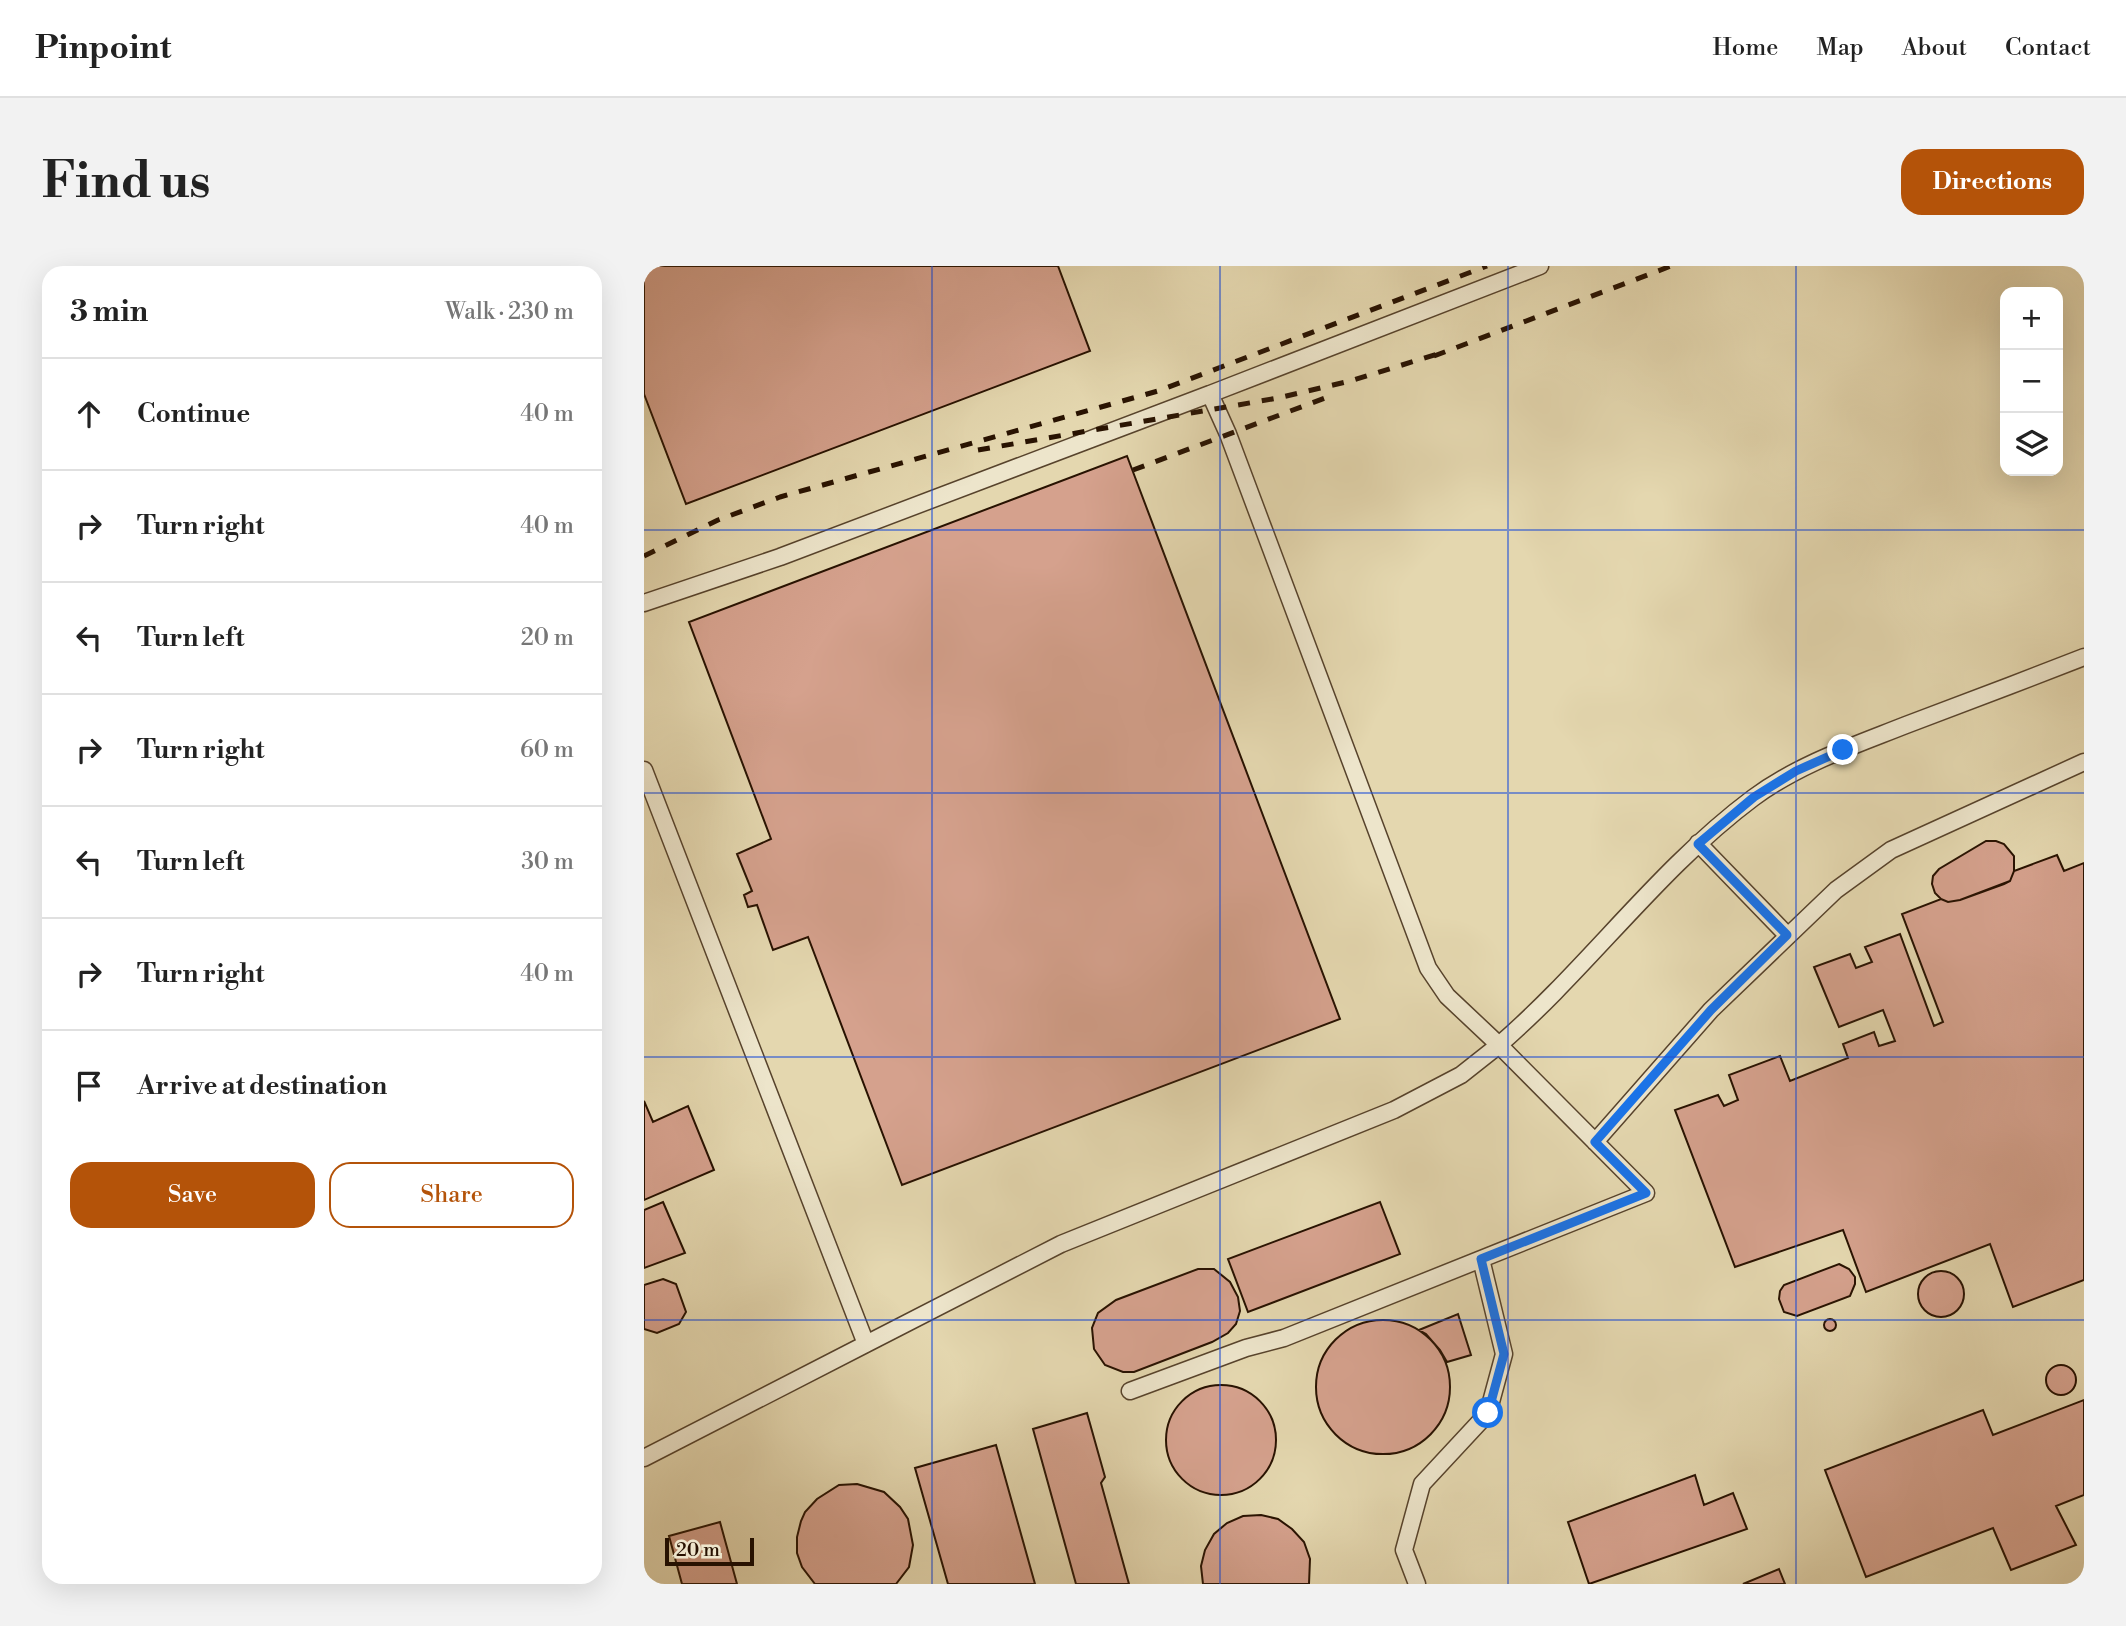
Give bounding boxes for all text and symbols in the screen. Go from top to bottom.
text: Pinpoint [35,28,172,69]
text: Home [1713,33,1778,63]
text: Map [1816,33,1864,63]
text: About [1902,33,1967,63]
text: Contact [2005,33,2091,63]
button: Directions [1901,149,2084,215]
text: Find us [42,152,211,213]
map controls [2000,287,2063,476]
button: + [2000,287,2063,350]
text: 3 min [70,293,148,331]
text: Walk · 230 m [445,298,574,326]
button: − [2000,350,2063,413]
icon: ahead [70,395,108,433]
text: Continue [137,398,250,430]
text: 40 m [520,400,574,428]
button: layers [2000,413,2063,476]
icon: right [70,507,108,545]
text: Turn right [137,510,265,542]
text: 40 m [520,512,574,540]
icon: left [70,619,108,657]
text: Turn left [137,622,245,654]
text: 20 m [521,624,574,652]
icon: right [70,731,108,769]
text: Turn right [137,734,265,766]
route end [1827,734,1858,765]
text: 60 m [520,736,574,764]
icon: left [70,843,108,881]
text: Turn left [137,846,245,878]
text: 30 m [521,848,574,876]
icon: right [70,955,108,993]
text: Turn right [137,958,265,990]
text: 40 m [520,960,574,988]
icon: arrive [70,1067,108,1105]
text: Arrive at destination [137,1070,387,1102]
button: Save [70,1162,315,1228]
button: Share [329,1162,574,1228]
route start [1472,1397,1503,1428]
scale bar [665,1535,754,1567]
text: 20 m [676,1538,720,1562]

